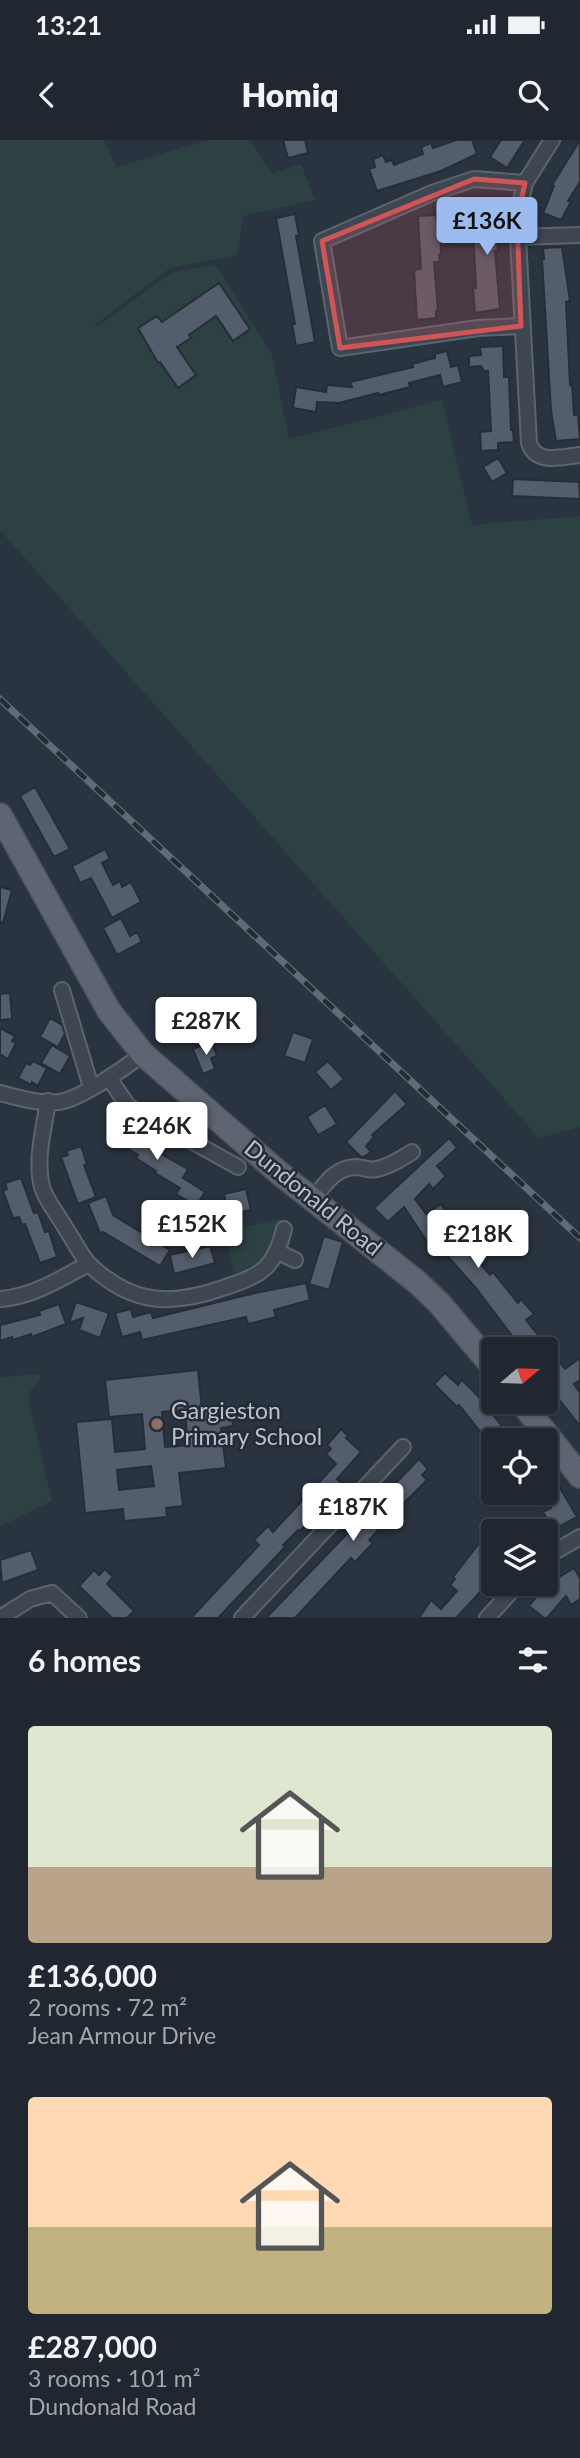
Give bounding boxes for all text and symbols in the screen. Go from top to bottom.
text: 13:21 [35,9,102,41]
text: Homiq [241,75,339,114]
icon: back [28,76,66,114]
icon: search [514,76,552,114]
pin: £136K [438,198,536,257]
text: £136K [452,206,522,234]
pin: £287K [157,998,255,1057]
text: £287K [171,1006,241,1034]
pin: £246K [108,1102,206,1162]
text: £246K [122,1111,192,1139]
street label: Dundonald Road [239,1133,388,1261]
pin: £152K [143,1200,241,1260]
text: £152K [157,1209,227,1237]
pin: £218K [429,1210,527,1270]
text: £218K [443,1219,513,1247]
north arrow [481,1337,558,1414]
map controls [481,1337,558,1596]
place label: Gargieston Primary School [171,1396,322,1450]
marker: Gargieston Primary School [149,1416,165,1432]
button: locate [481,1428,558,1505]
pin: £187K [304,1484,402,1543]
text: £187K [318,1492,388,1520]
button: layers [481,1519,558,1596]
icon: filters [514,1641,552,1679]
text: 6 homes [28,1642,141,1678]
icon: home [227,1772,353,1898]
text: £136,000 [28,1957,157,1993]
text: 2 rooms · 72 m² [28,1993,187,2021]
text: Jean Armour Drive [28,2021,216,2049]
icon: home [227,2143,353,2269]
text: £287,000 [28,2328,157,2364]
text: 3 rooms · 101 m² [28,2364,200,2392]
text: Dundonald Road [28,2392,196,2420]

